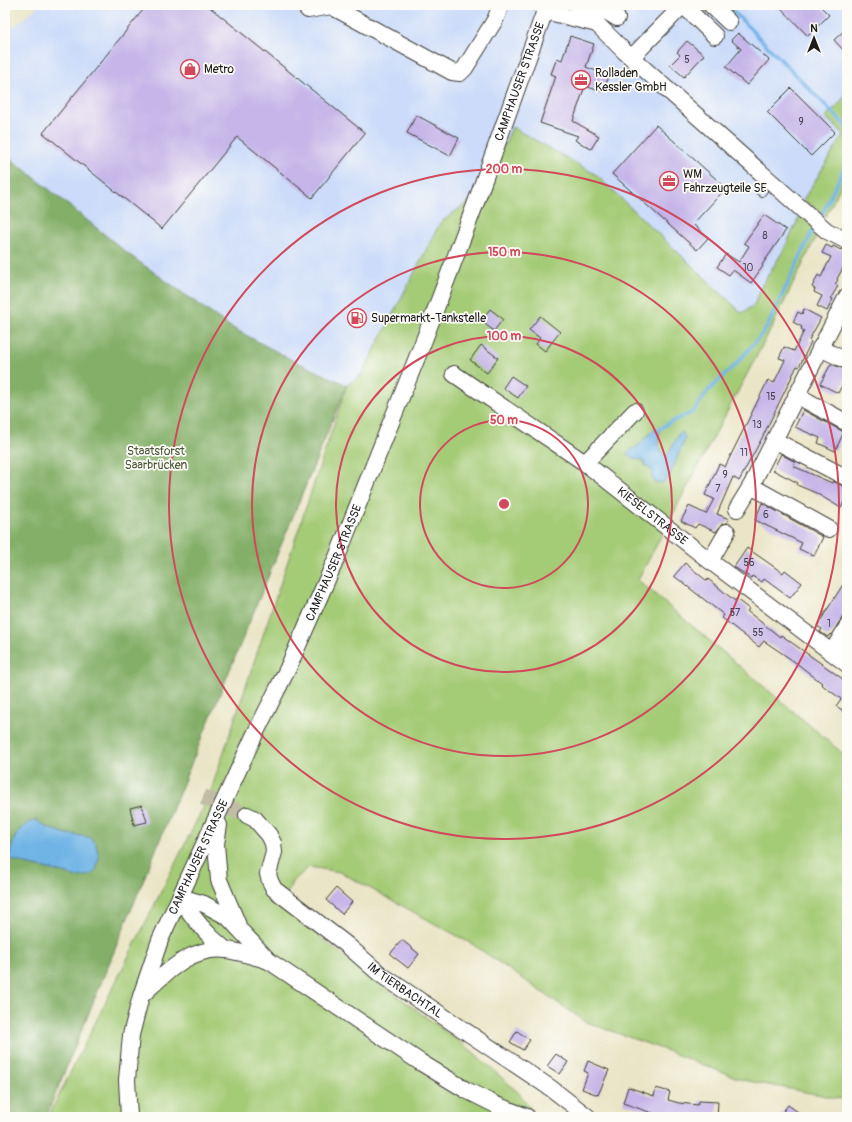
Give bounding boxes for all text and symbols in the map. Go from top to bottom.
north arrow [794,18,834,58]
street label: CAMPHAUSER STRASSE [491,20,548,143]
text: N [810,22,818,35]
house number: 5 [684,54,690,66]
shop icon: Metro [179,58,201,80]
place label: Metro [204,62,234,77]
place label: Rolladen Kessler GmbH [595,66,667,95]
office icon: Rolladen Kessler GmbH [570,69,592,91]
house number: 9 [798,116,804,128]
text: 200 m [486,162,523,177]
place label: WM Fahrzeugteile SE [683,167,767,196]
office icon: WM Fahrzeugteile SE [658,170,680,192]
house number: 8 [762,230,768,242]
text: 150 m [488,245,521,260]
house number: 10 [743,262,754,274]
fuel station icon: Supermarkt-Tankstelle [346,307,368,329]
place label: Supermarkt-Tankstelle [371,311,486,326]
text: 100 m [487,329,522,344]
house number: 15 [766,391,776,403]
text: 50 m [490,413,518,428]
house number: 13 [752,419,762,431]
park label: Staatsforst Saarbrücken [125,444,187,473]
house number: 11 [740,447,748,459]
house number: 9 [722,469,728,481]
house number: 7 [715,483,721,495]
street label: KIESELSTRASSE [614,484,691,548]
centre of rings [497,497,511,511]
street label: CAMPHAUSER STRASSE [302,502,365,623]
house number: 6 [763,509,769,521]
house number: 56 [743,557,755,569]
house number: 57 [730,607,741,619]
house number: 1 [827,618,831,630]
house number: 55 [753,627,763,639]
street label: CAMPHAUSER STRASSE [165,797,231,917]
street label: IM TIERBACHTAL [364,959,446,1022]

